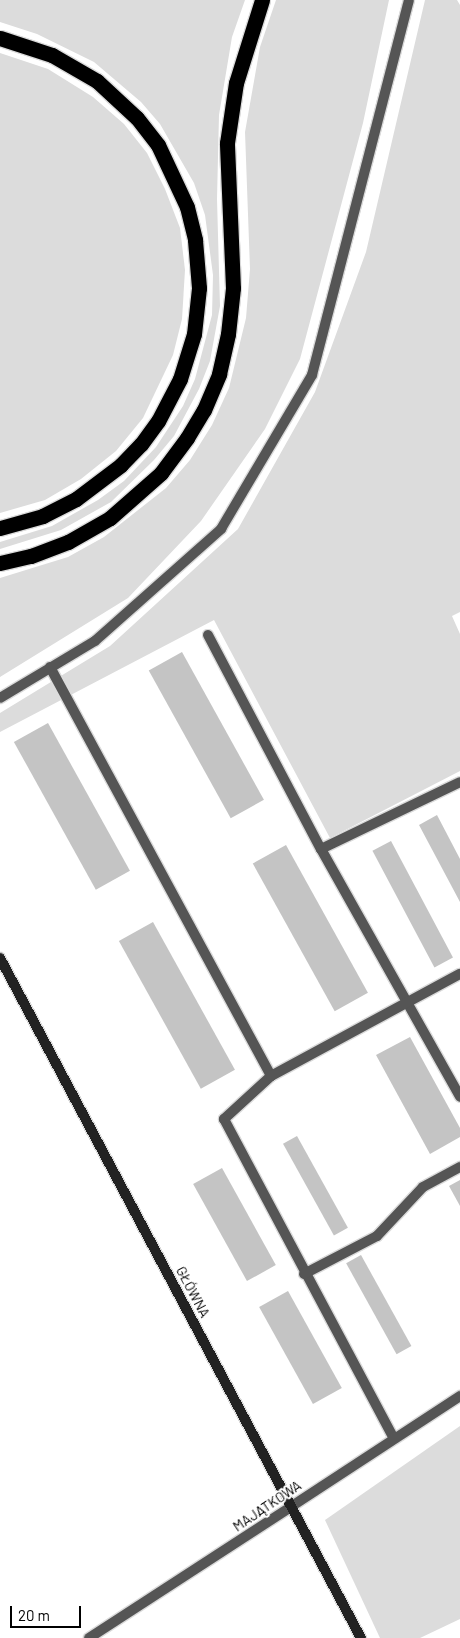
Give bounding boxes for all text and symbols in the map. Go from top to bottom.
street label: GŁÓWNA [173,1264,213,1320]
street label: MAJĄTKOWA [230,1477,304,1535]
scale bar [12,1596,84,1628]
text: 20 m [18,1606,50,1624]

